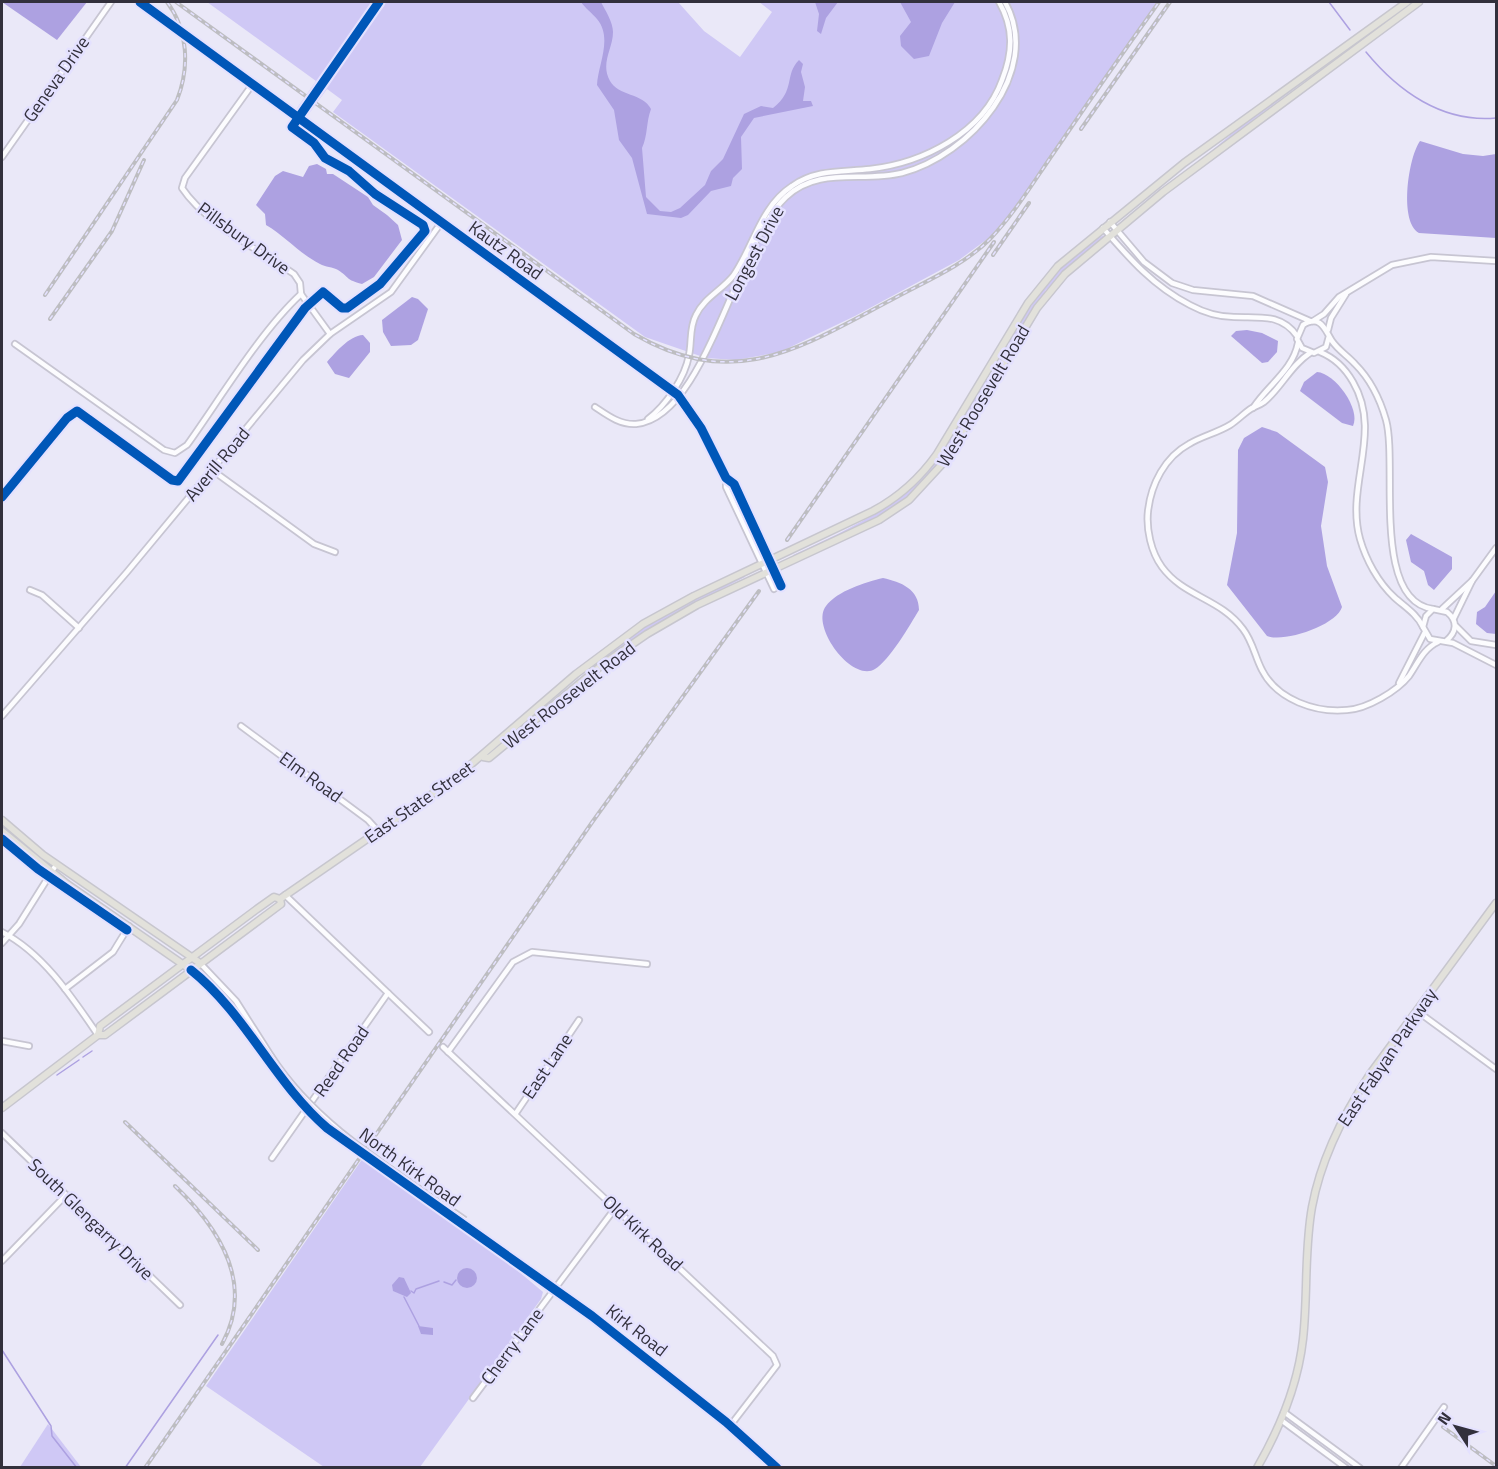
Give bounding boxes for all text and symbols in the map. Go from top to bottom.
street label: Geneva Drive [16,30,96,128]
street label: Pillsbury Drive [192,195,296,281]
street label: Longest Drive [718,201,790,305]
street label: Kautz Road [463,214,549,286]
street label: West Roosevelt Road [930,320,1036,472]
street label: Averill Road [178,421,256,507]
street label: West Roosevelt Road [497,635,641,755]
street label: Elm Road [274,745,348,809]
street label: East State Street [359,754,480,850]
street label: East Fabyan Parkway [1331,982,1444,1132]
street label: Reed Road [307,1020,375,1102]
street label: East Lane [515,1028,579,1104]
street label: North Kirk Road [354,1121,466,1213]
street label: South Glengarry Drive [22,1152,160,1286]
street label: Old Kirk Road [597,1189,689,1277]
street label: Kirk Road [600,1297,674,1363]
street label: Cherry Lane [474,1302,550,1390]
north arrow [1426,1397,1486,1457]
text: N [1431,1407,1457,1430]

